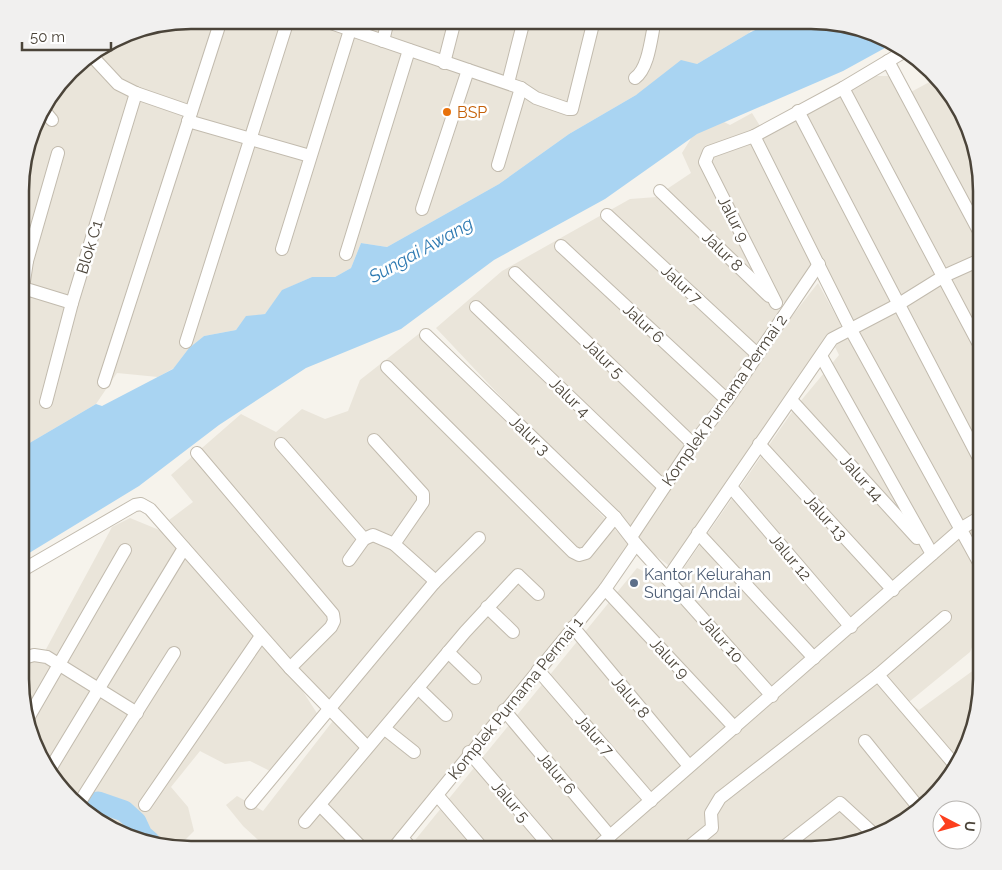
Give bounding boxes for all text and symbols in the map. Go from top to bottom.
scale bar [22,20,111,52]
text: 50 m [30,28,65,46]
place label: BSP [457,103,487,122]
marker: BSP [441,106,453,118]
street label: Jalur 9 [714,193,753,245]
water label: Sungai Awang [364,212,477,287]
street label: Blok C1 [72,218,107,276]
street label: Jalur 8 [698,228,747,275]
street label: Jalur 7 [658,261,706,308]
street label: Jalur 6 [619,300,668,347]
street label: Komplek Purnama Permai 2 [658,311,791,490]
street label: Jalur 5 [580,335,628,382]
street label: Jalur 4 [546,374,594,421]
street label: Jalur 3 [506,412,554,459]
street label: Jalur 14 [836,452,887,505]
street label: Jalur 13 [800,491,851,544]
street label: Jalur 12 [766,530,815,584]
place label: Kantor Kelurahan Sungai Andai [644,565,771,602]
marker: Kantor Kelurahan Sungai Andai [628,577,640,589]
street label: Jalur 10 [696,612,747,667]
street label: Komplek Purnama Permai 1 [444,613,587,783]
street label: Jalur 9 [646,634,693,683]
street label: Jalur 8 [608,672,654,722]
street label: Jalur 7 [572,711,618,760]
street label: Jalur 6 [534,748,580,798]
street label: Jalur 5 [488,777,534,826]
north arrow [932,800,982,850]
text: U [961,820,978,832]

